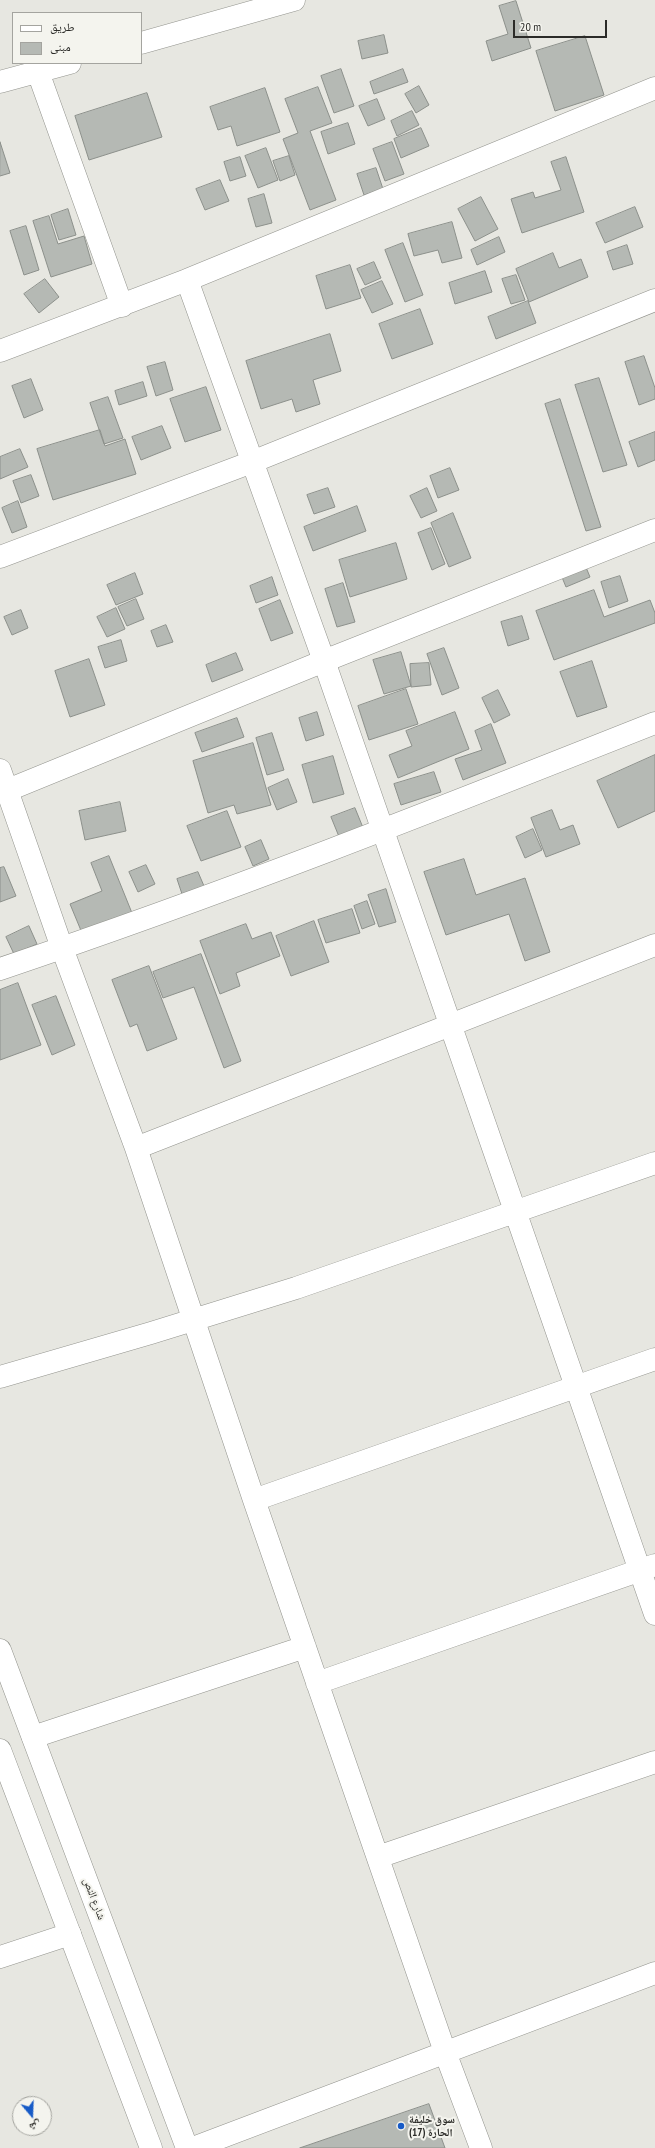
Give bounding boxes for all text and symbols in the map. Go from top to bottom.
legend [12,12,142,64]
scale bar [515,12,609,38]
text: طريق [50,19,75,34]
text: 20 m [520,19,541,34]
text: مبنى [50,39,71,54]
street label: شارع النص [80,1876,108,1922]
north arrow [12,2096,52,2136]
place label: سوق خليفة الحارة (17) [409,2113,455,2139]
text: ش [28,2118,43,2135]
marker: سوق خليفة الحارة (17) [396,2121,406,2131]

